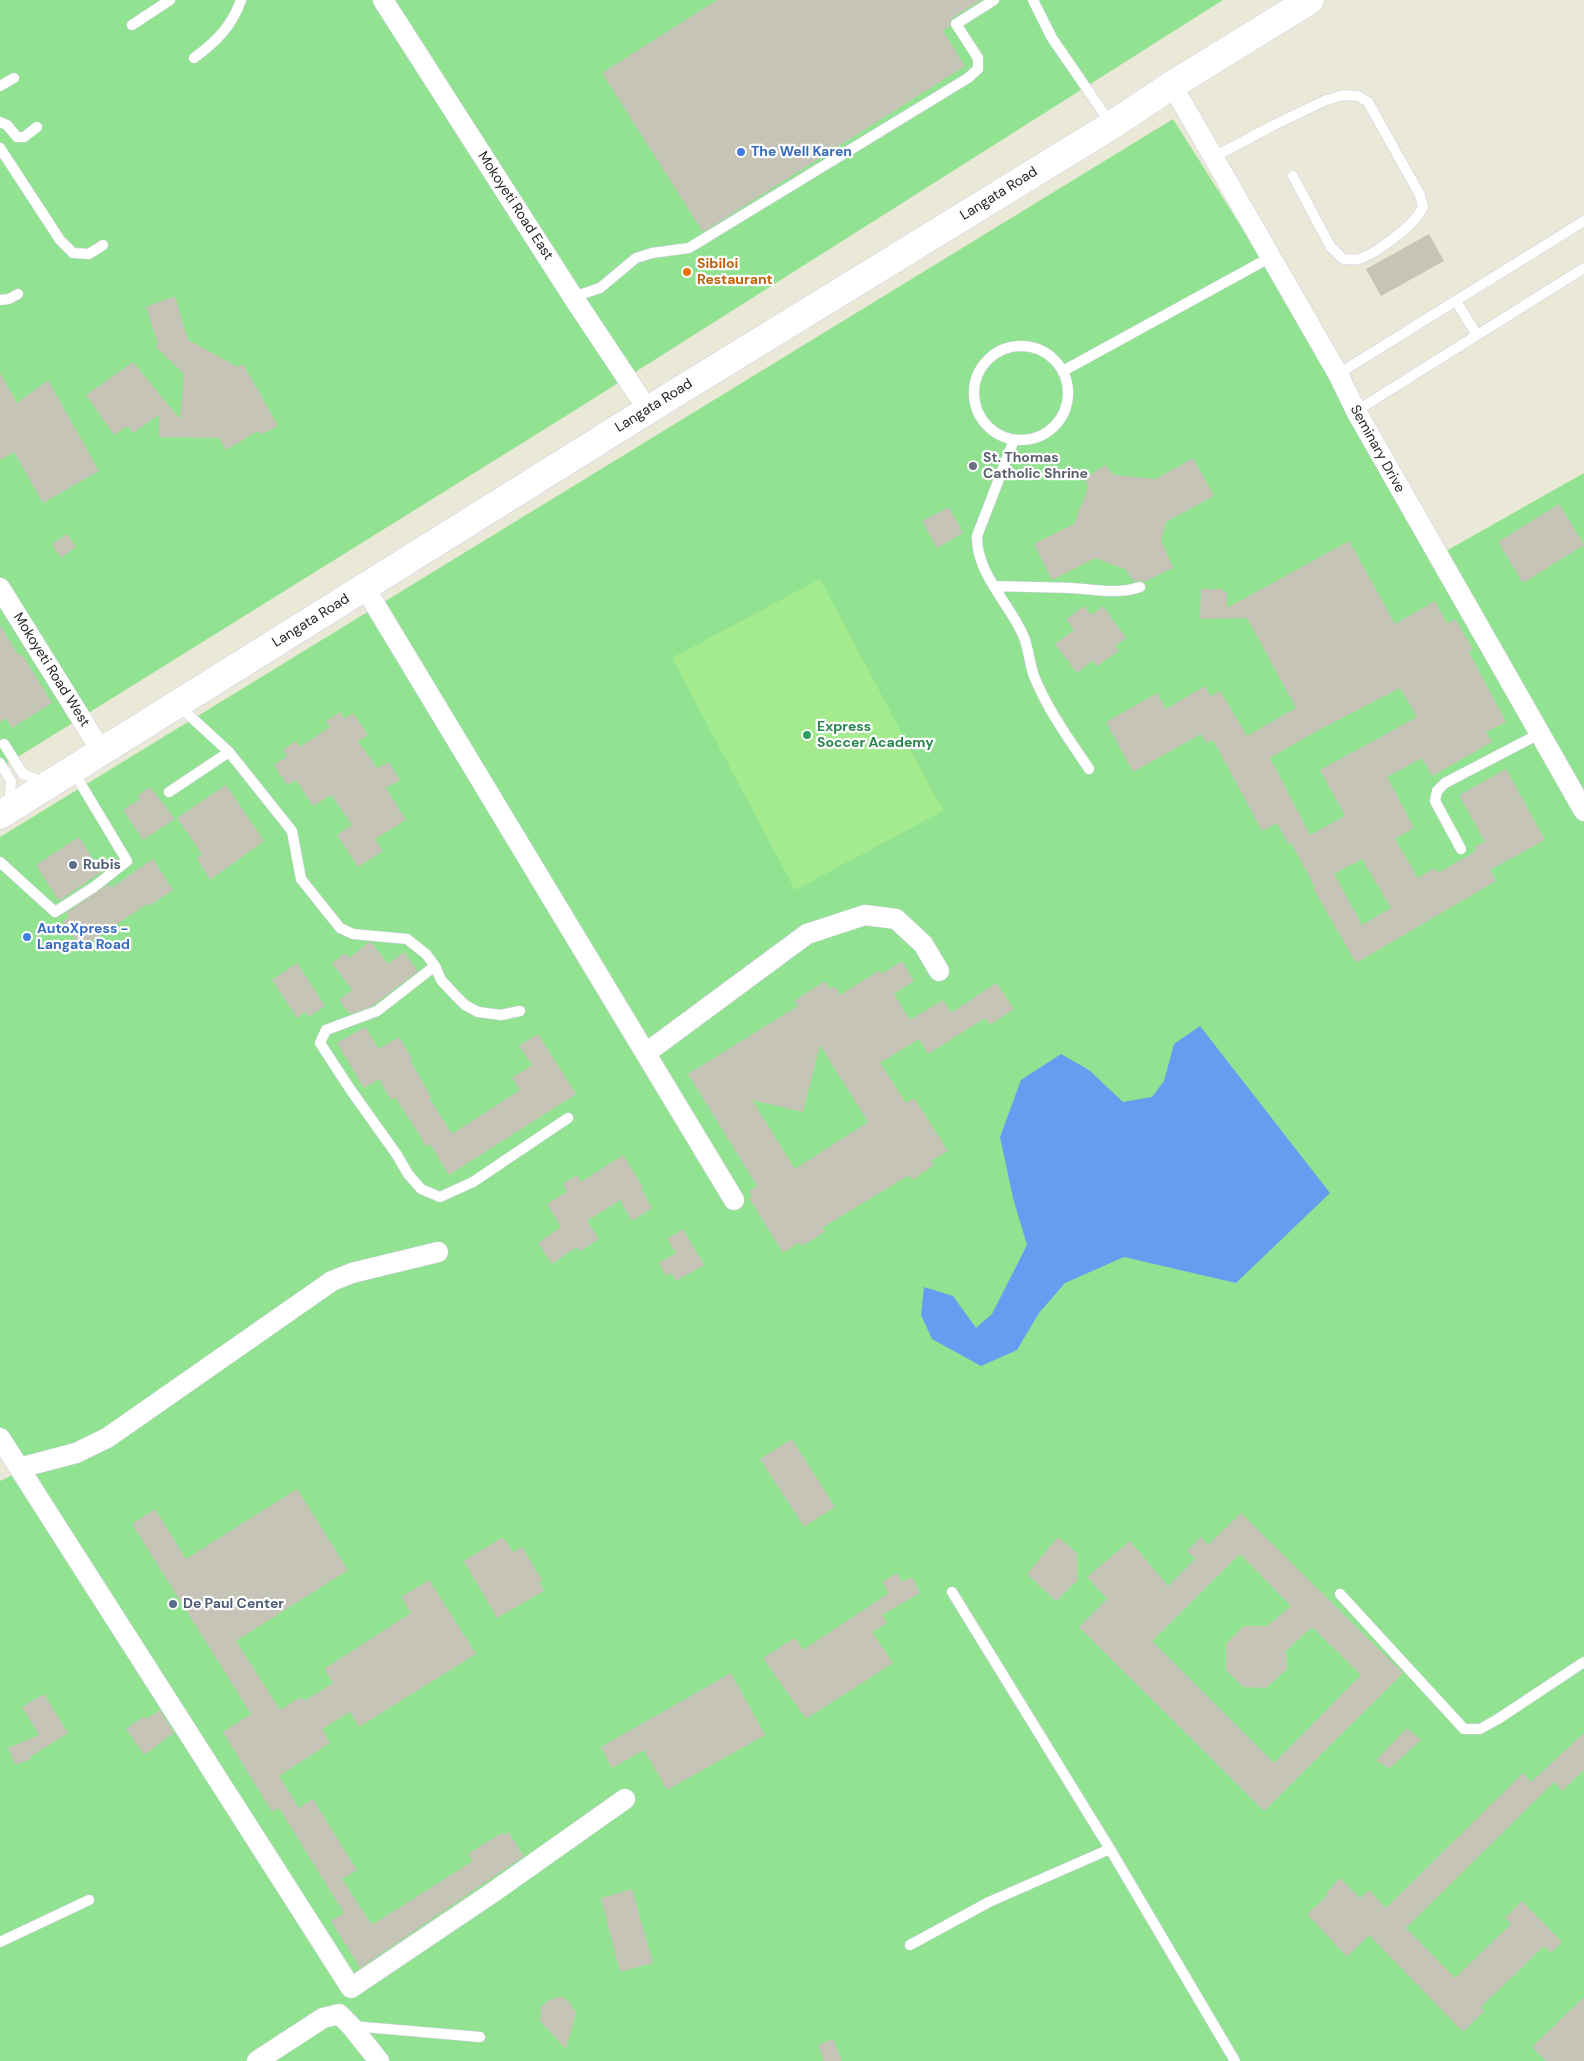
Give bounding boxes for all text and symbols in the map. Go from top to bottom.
place label: The Well Karen [751,144,852,160]
marker: The Well Karen [735,146,747,158]
street label: Mokoyeti Road East [474,149,556,263]
street label: Langata Road [957,164,1041,224]
place label: Sibiloi Restaurant [697,256,773,288]
marker: Sibiloi Restaurant [681,266,693,278]
street label: Langata Road [612,376,696,436]
street label: Seminary Drive [1346,402,1408,496]
place label: St. Thomas Catholic Shrine [983,450,1088,482]
marker: St. Thomas Catholic Shrine [967,460,979,472]
street label: Langata Road [269,591,353,651]
street label: Mokoyeti Road West [9,610,93,730]
place label: Express Soccer Academy [817,719,934,752]
marker: Express Soccer Academy [801,729,813,741]
place label: Rubis [83,857,121,873]
marker: Rubis [67,859,79,871]
place label: AutoXpress - Langata Road [37,921,130,954]
marker: AutoXpress - Langata Road [21,931,33,943]
place label: De Paul Center [183,1596,284,1612]
marker: De Paul Center [167,1598,179,1610]

